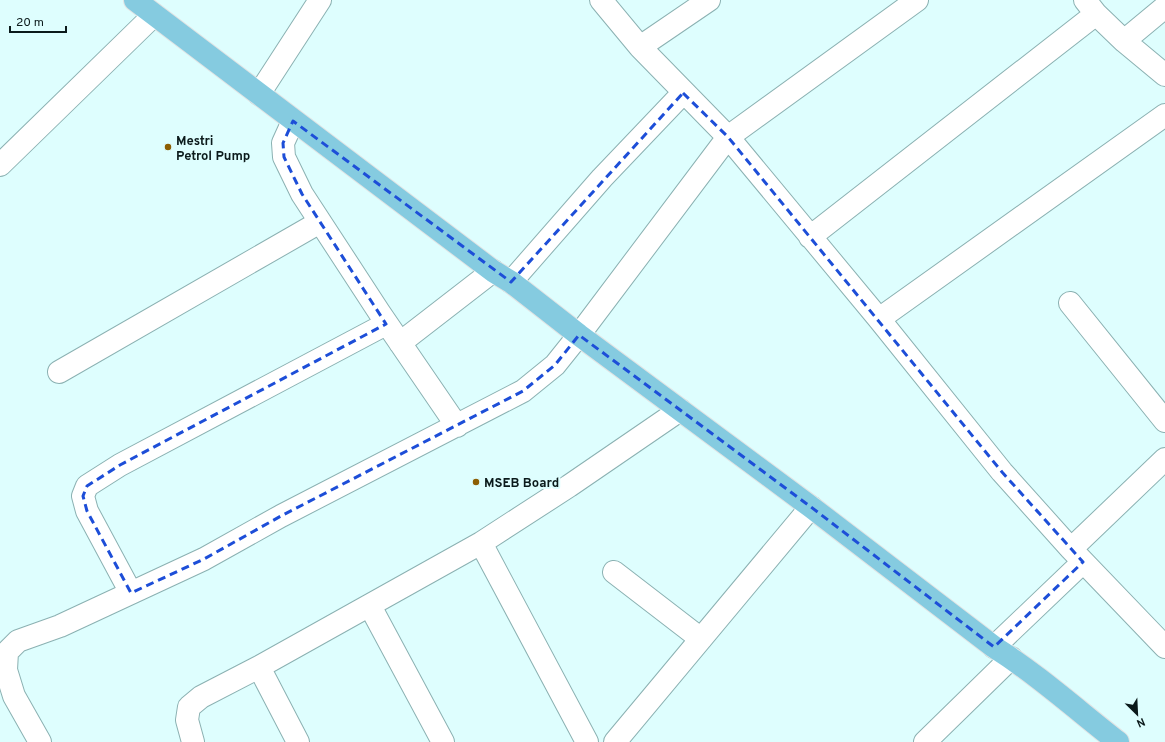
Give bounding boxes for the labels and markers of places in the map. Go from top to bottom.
place label: Mestri Petrol Pump [176,134,250,165]
marker: Mestri Petrol Pump [163,142,173,152]
place label: MSEB Board [484,476,559,492]
marker: MSEB Board [471,477,481,487]

